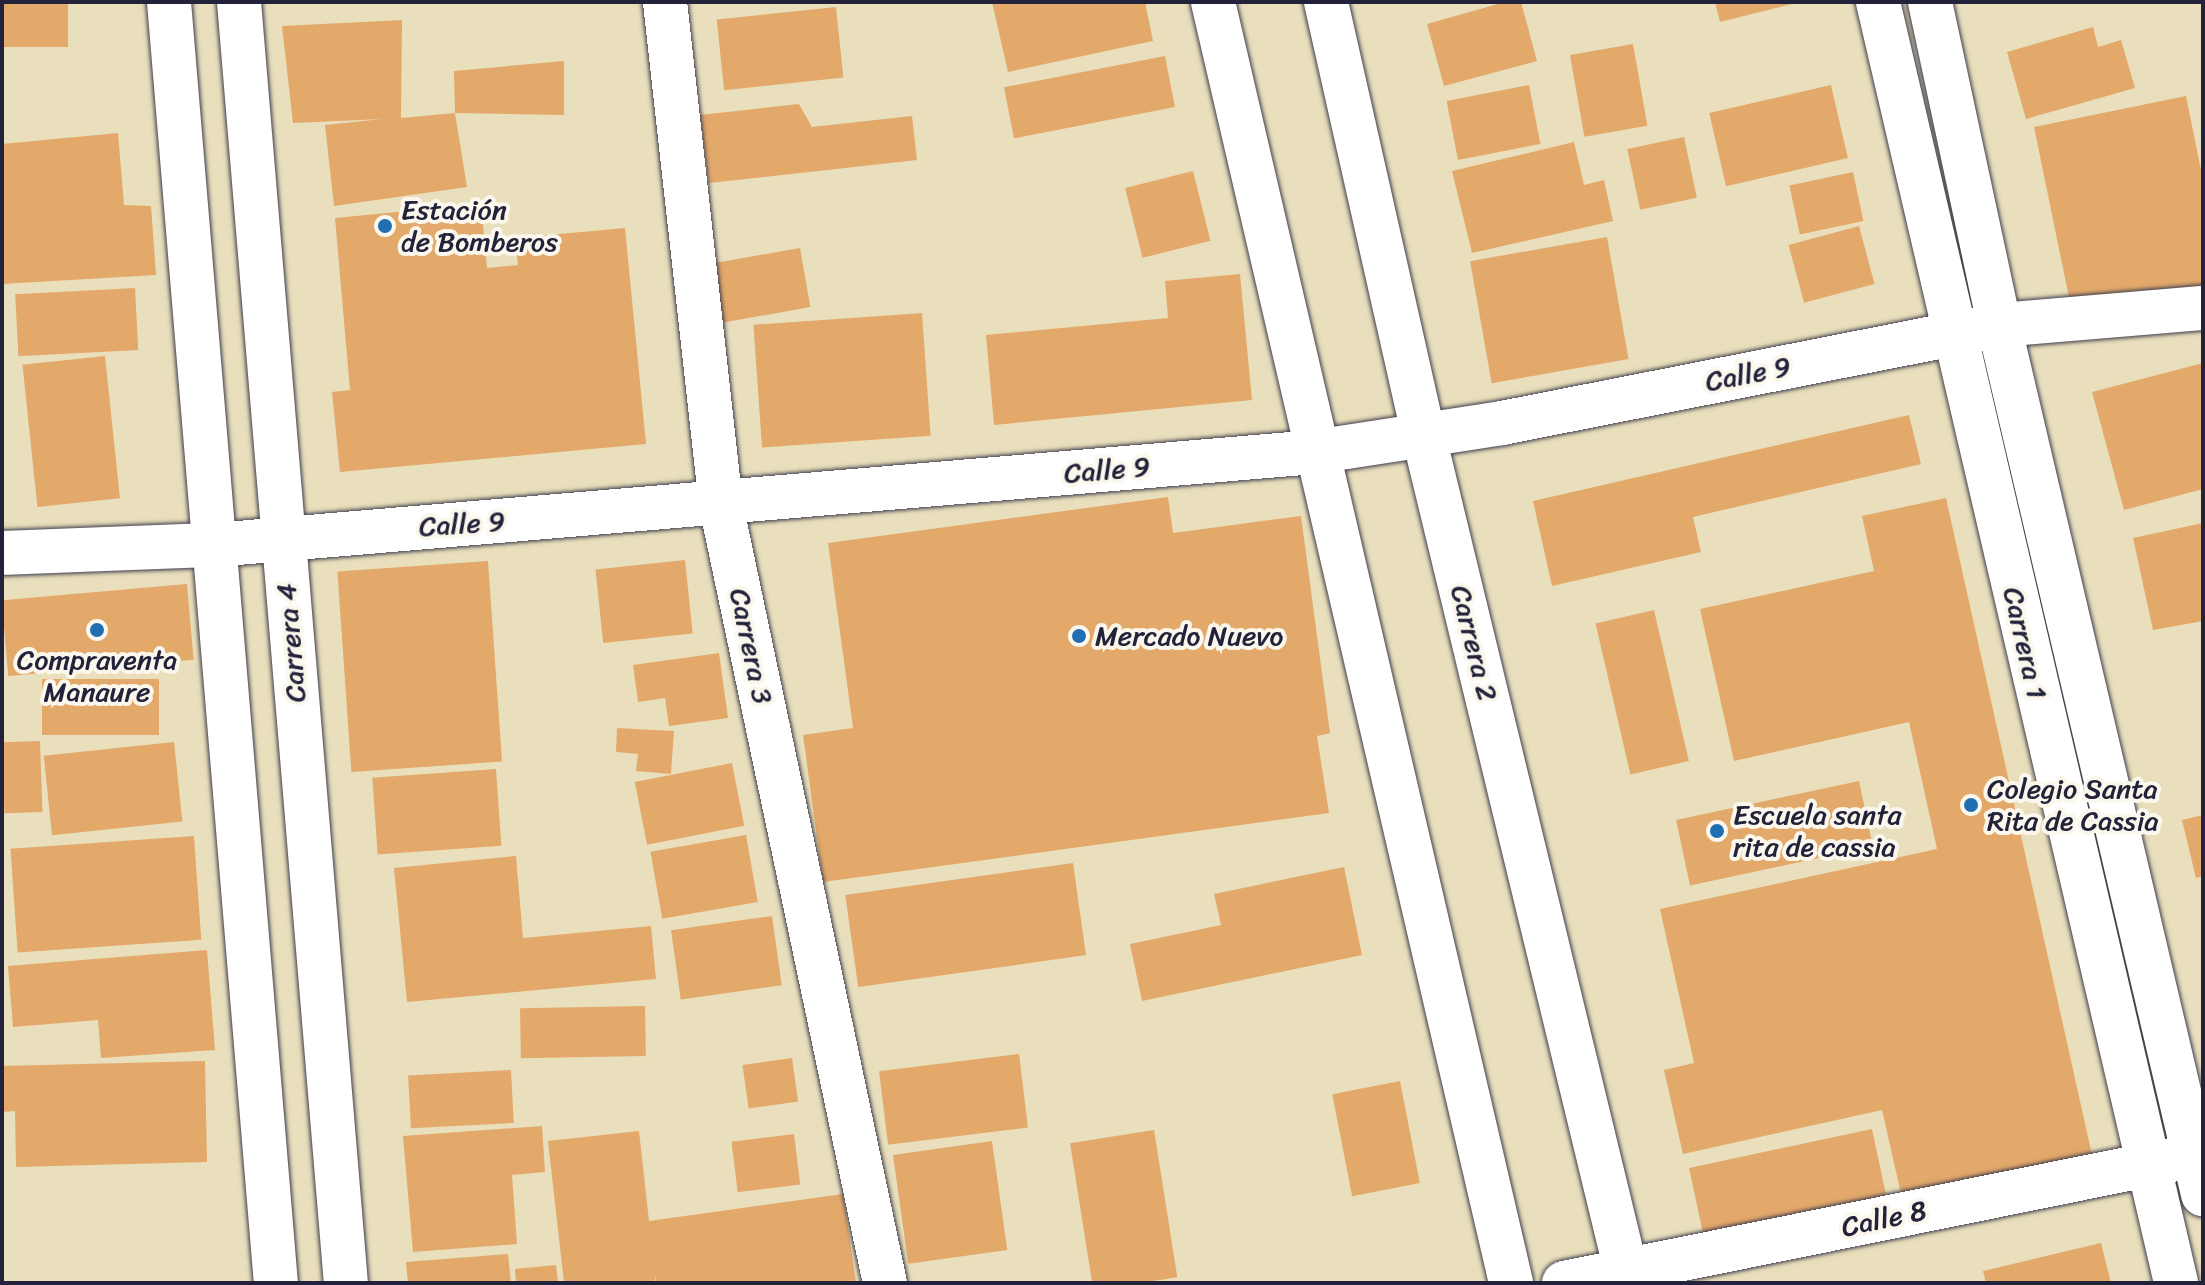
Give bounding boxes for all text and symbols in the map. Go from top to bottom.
place label: Estación de Bomberos [401,193,558,259]
marker: Estación de Bomberos [376,217,394,235]
street label: Calle 9 [1702,349,1794,399]
street label: Calle 9 [1063,450,1151,490]
street label: Calle 9 [418,504,506,544]
street label: Carrera 4 [269,582,313,704]
street label: Carrera 2 [1443,582,1505,704]
street label: Carrera 1 [1996,584,2054,702]
street label: Carrera 3 [722,585,780,707]
place label: Mercado Nuevo [1095,619,1283,653]
marker: Compraventa Manaure [88,621,106,639]
marker: Mercado Nuevo [1070,627,1088,645]
place label: Compraventa Manaure [17,643,177,709]
place label: Colegio Santa Rita de Cassia [1987,772,2161,838]
marker: Colegio Santa Rita de Cassia [1962,796,1980,814]
place label: Escuela santa rita de cassia [1733,798,1901,864]
marker: Escuela santa rita de cassia [1708,822,1726,840]
street label: Calle 8 [1838,1194,1930,1244]

